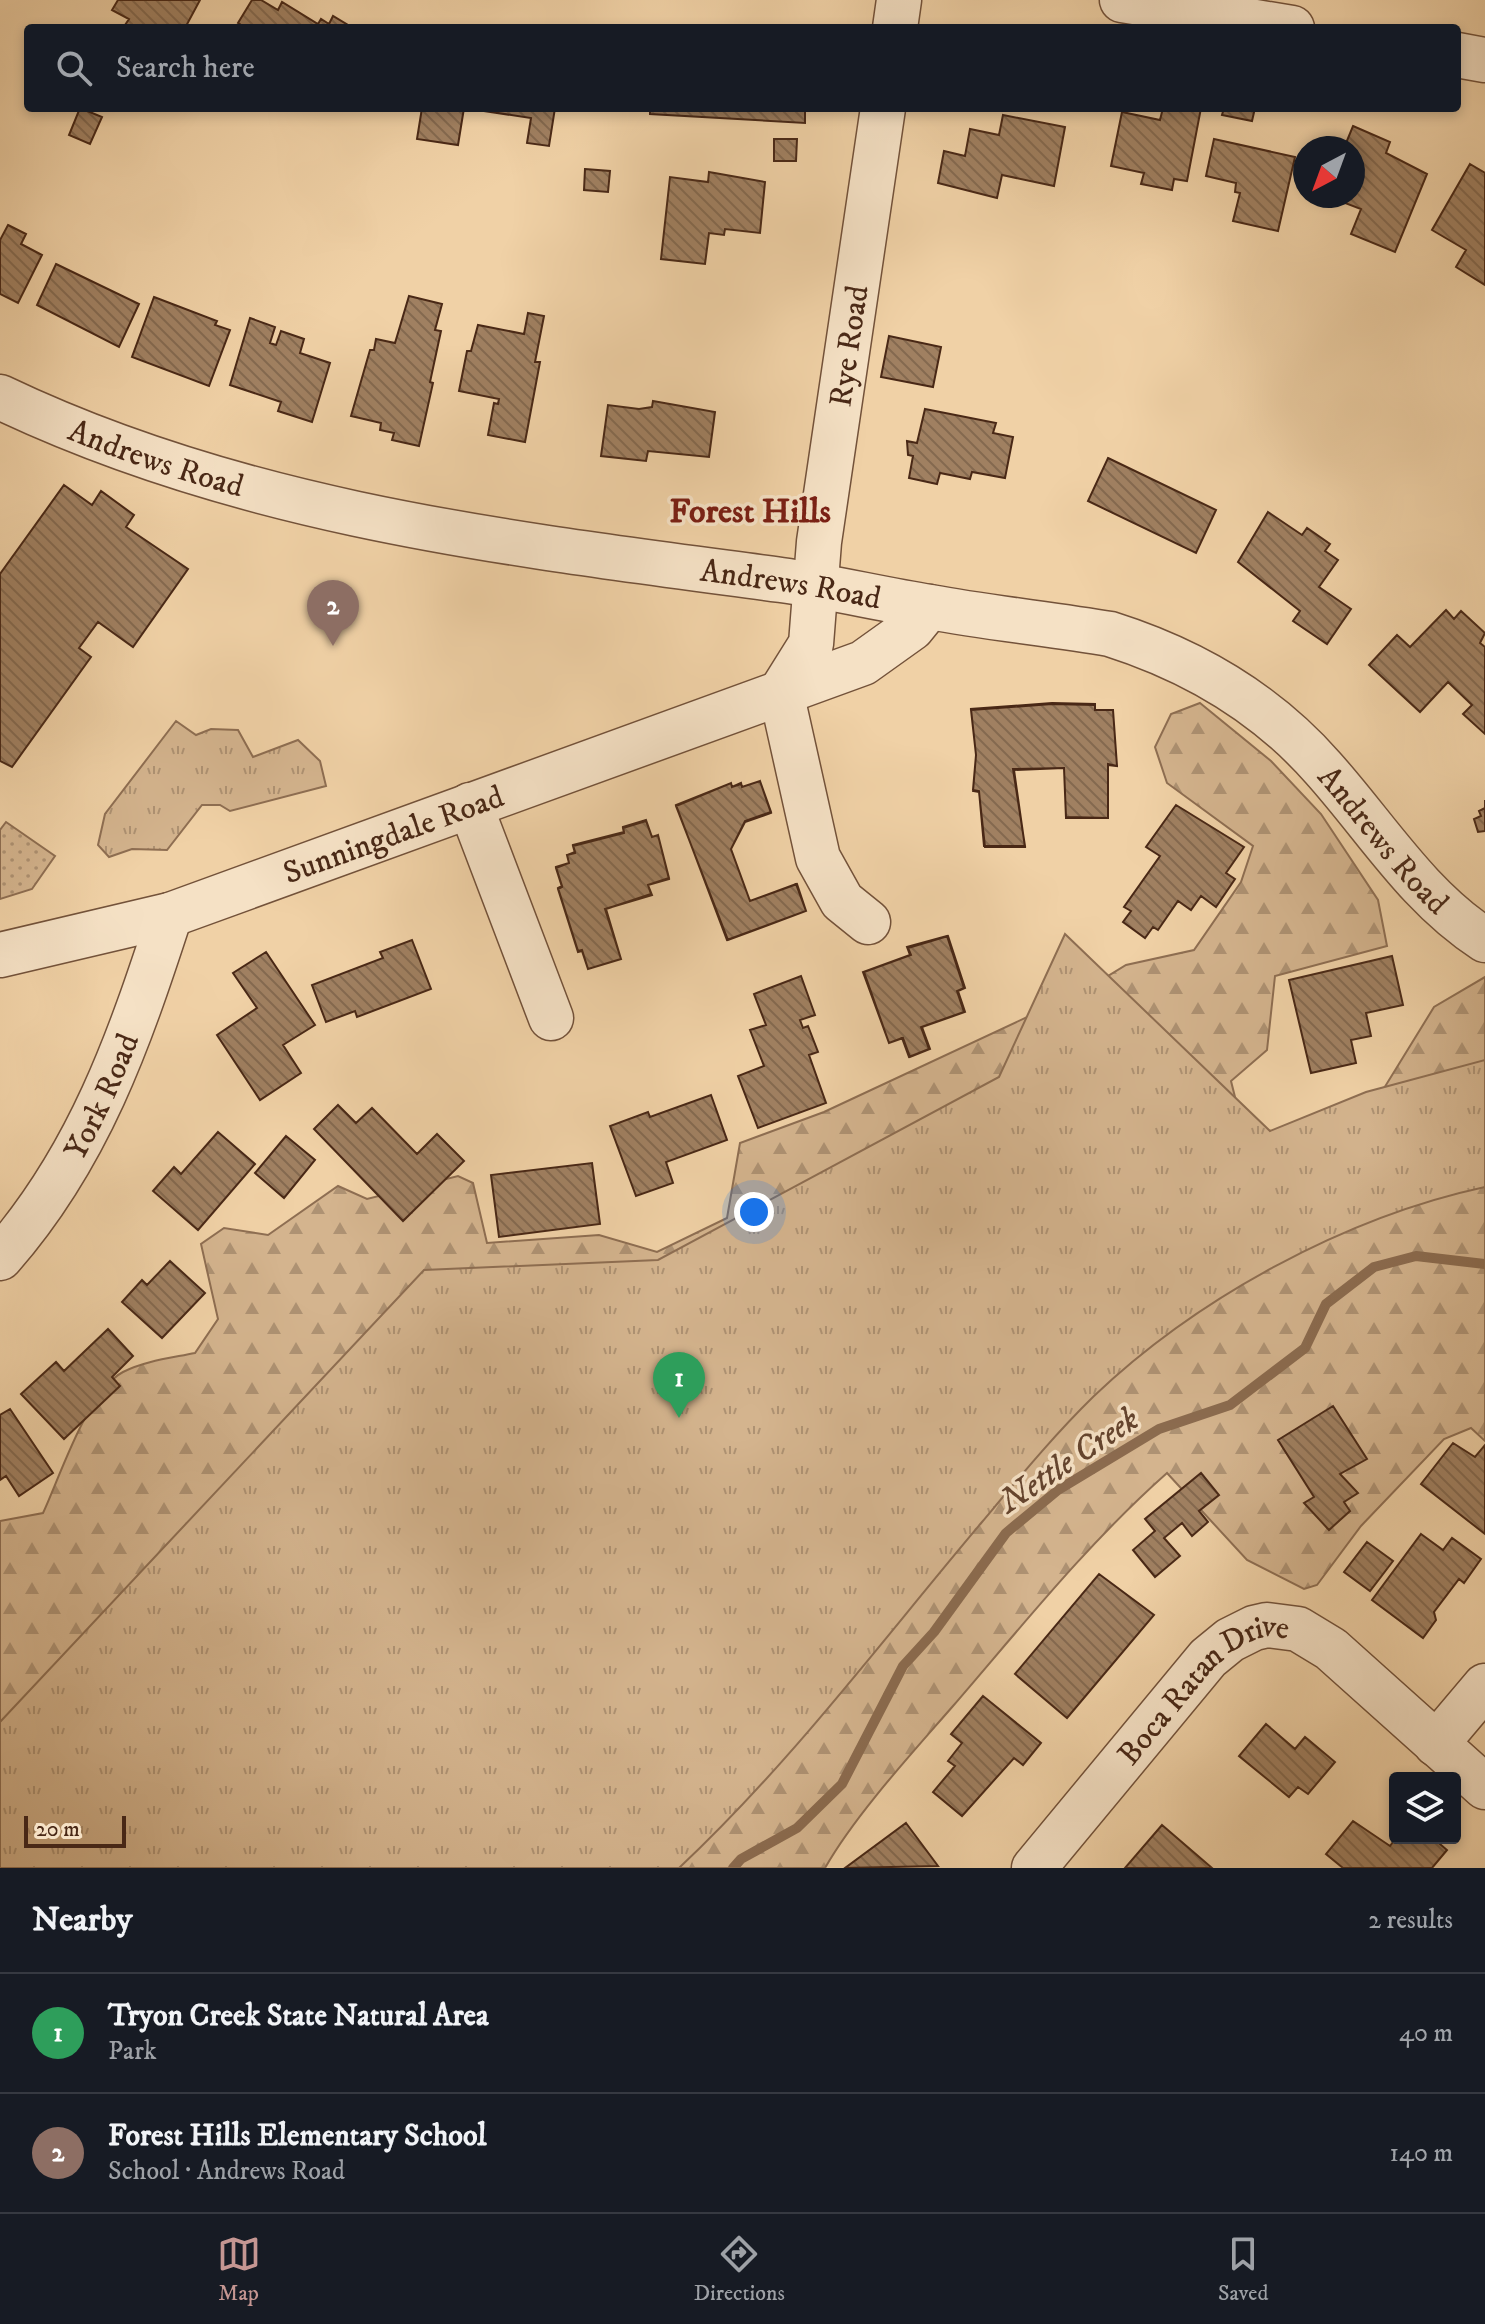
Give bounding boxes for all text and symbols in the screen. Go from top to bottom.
search box [24,24,1461,112]
icon: search [52,46,96,90]
text: Search here [116,50,255,87]
north arrow [1293,136,1365,208]
street label: Rye Road [821,283,879,410]
street label: Andrews Road [62,411,248,507]
district label: Forest Hills [669,491,831,533]
street label: Andrews Road [698,551,884,620]
pin: 2 [307,580,359,646]
street label: Andrews Road [1308,758,1456,924]
street label: Sunningdale Road [278,777,509,894]
street label: York Road [56,1028,149,1167]
your location [734,1192,774,1232]
pin: 1 [653,1352,705,1418]
water label: Nettle Creek [989,1398,1148,1524]
street label: Boca Ratan Drive [1110,1606,1292,1774]
map controls [1389,1772,1461,1844]
button: layers [1389,1772,1461,1844]
scale bar [24,1812,126,1848]
text: 20 m [36,1816,80,1843]
text: Nearby [32,1899,133,1941]
text: 2 results [1368,1904,1453,1937]
text: Tryon Creek State Natural Area [108,1998,489,2035]
text: 1 [53,2017,63,2050]
text: 40 m [1399,2017,1453,2050]
text: Park [108,2035,157,2068]
text: Forest Hills Elementary School [108,2118,486,2155]
text: 2 [52,2137,64,2170]
text: 140 m [1389,2137,1453,2170]
text: School · Andrews Road [108,2155,345,2188]
tab: Map [217,2232,261,2307]
tab: Directions [694,2232,785,2307]
tab: Saved [1218,2232,1268,2307]

